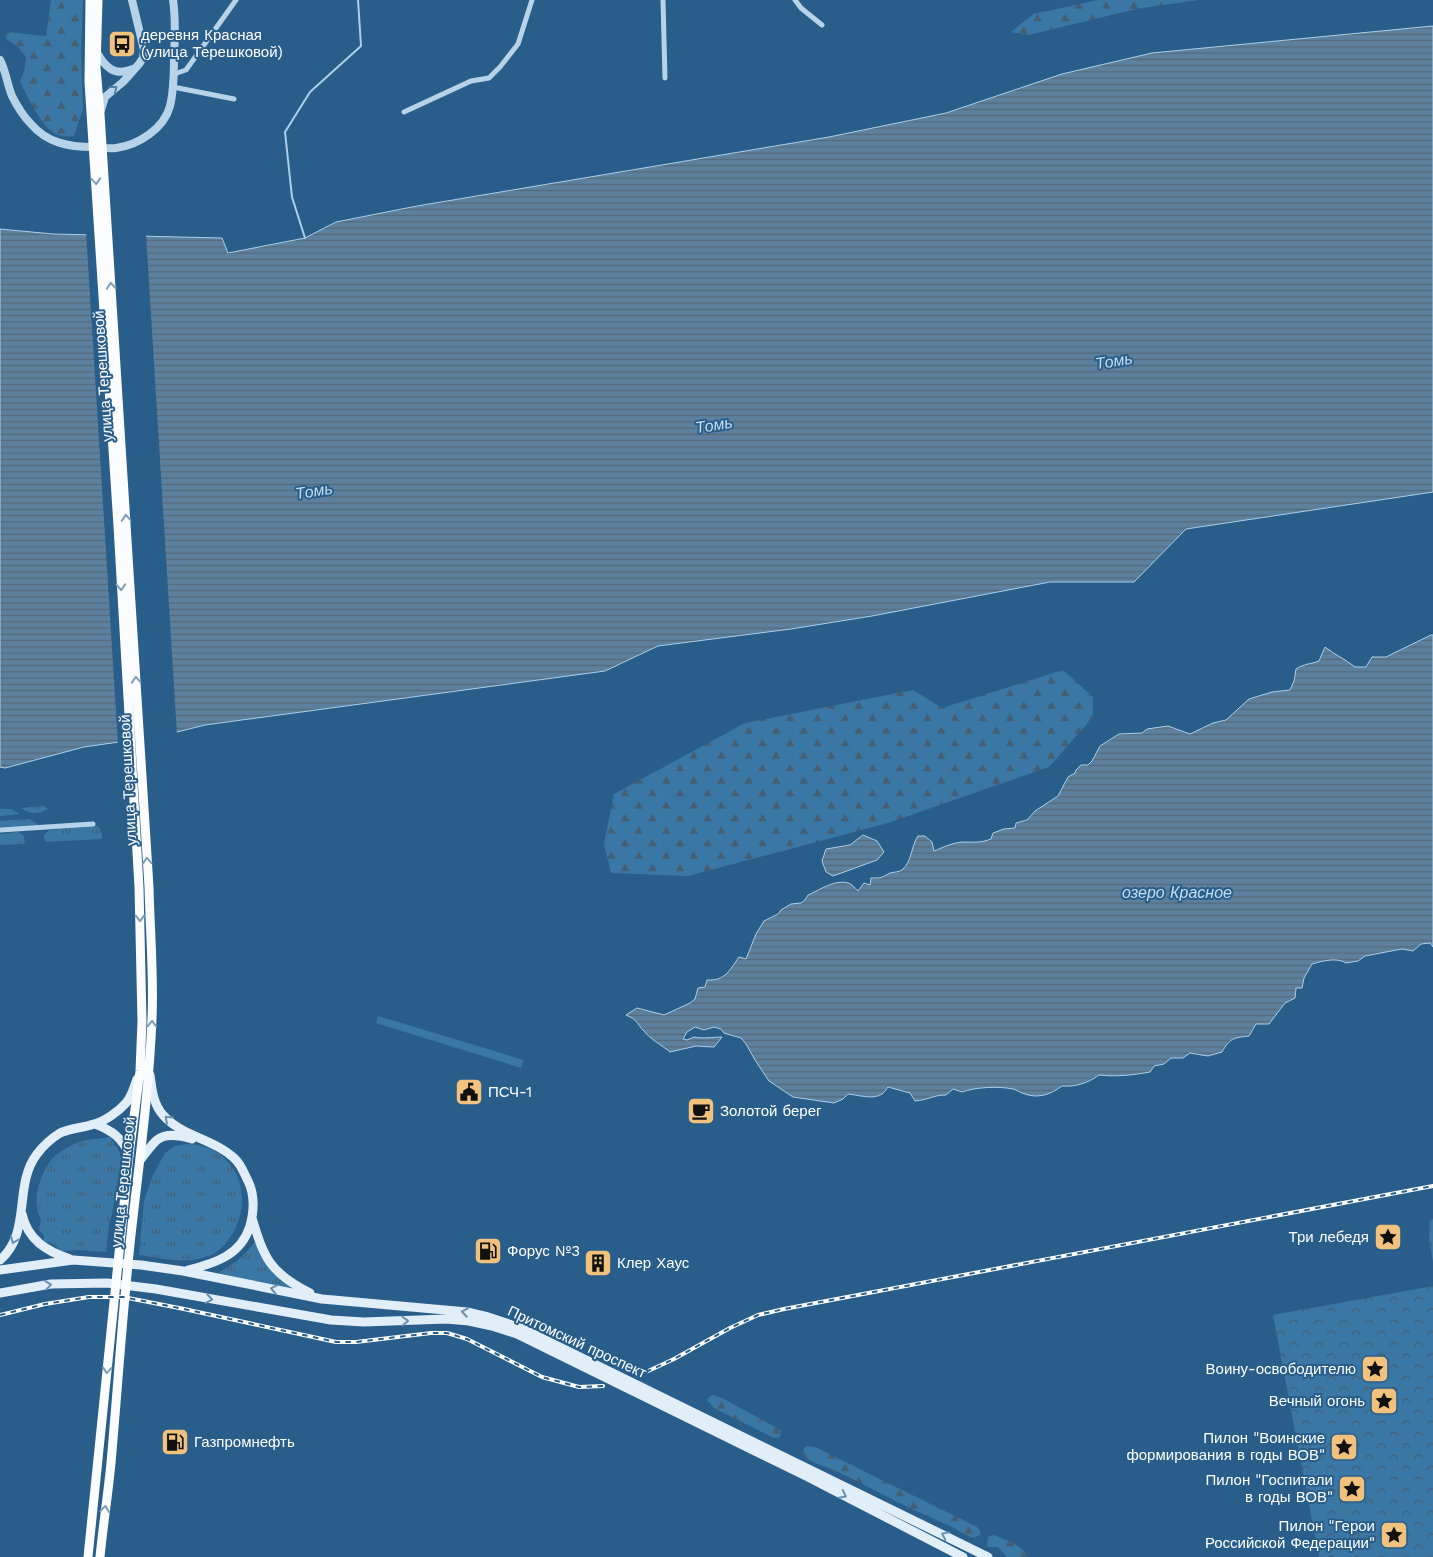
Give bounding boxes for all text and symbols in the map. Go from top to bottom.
place label: деревня Красная (улица Терешковой) [141,26,283,61]
bus stop icon: деревня Красная (улица Терешковой) [107,29,137,59]
one-way arrow [108,87,117,95]
one-way arrow [91,177,102,185]
one-way arrow [106,282,117,290]
street label: улица Терешковой [89,310,117,442]
water label: Томь [1094,349,1134,373]
water label: Томь [694,413,734,437]
water label: Томь [294,479,334,503]
one-way arrow [120,514,131,522]
one-way arrow [116,584,127,592]
one-way arrow [131,676,142,684]
street label: улица Терешковой [116,714,140,846]
one-way arrow [142,857,153,865]
water label: озеро Красное [1122,883,1232,902]
one-way arrow [134,914,145,922]
one-way arrow [146,1019,157,1027]
public building icon: ПСЧ-1 [454,1077,484,1107]
place label: ПСЧ-1 [488,1083,532,1101]
cafe icon: Золотой берег [686,1096,716,1126]
place label: Золотой берег [720,1102,822,1120]
street label: улица Терешковой [107,1116,139,1248]
one-way arrow [164,1116,173,1125]
place icon: Три лебедя [1373,1222,1403,1252]
place label: Три лебедя [1289,1228,1369,1246]
one-way arrow [9,1235,20,1244]
fuel station icon: Форус №3 [473,1236,503,1266]
place label: Форус №3 [507,1242,580,1260]
building icon: Клер Хаус [583,1248,613,1278]
place label: Клер Хаус [617,1254,690,1272]
one-way arrow [44,1280,52,1291]
one-way arrow [270,1284,278,1295]
one-way arrow [205,1293,214,1303]
street label: Притомский проспект [505,1302,649,1382]
one-way arrow [461,1307,469,1318]
one-way arrow [401,1315,409,1326]
place icon: Воину-освободителю [1360,1354,1390,1384]
place label: Воину-освободителю [1206,1360,1356,1378]
one-way arrow [102,1366,113,1374]
place icon: Вечный огонь [1369,1386,1399,1416]
place label: Вечный огонь [1269,1392,1365,1410]
fuel station icon: Газпромнефть [160,1427,190,1457]
place label: Пилон "Воинские формирования в годы ВОВ" [1126,1429,1325,1464]
place icon: Пилон "Воинские формирования в годы ВОВ" [1329,1432,1359,1462]
place label: Газпромнефть [194,1433,295,1451]
place label: Пилон "Госпитали в годы ВОВ" [1205,1471,1333,1506]
place icon: Пилон "Госпитали в годы ВОВ" [1337,1474,1367,1504]
one-way arrow [837,1489,846,1499]
one-way arrow [99,1504,110,1512]
place label: Пилон "Герои Российской Федерации" [1205,1517,1375,1552]
place icon: Пилон "Герои Российской Федерации" [1379,1520,1409,1550]
one-way arrow [941,1532,950,1542]

